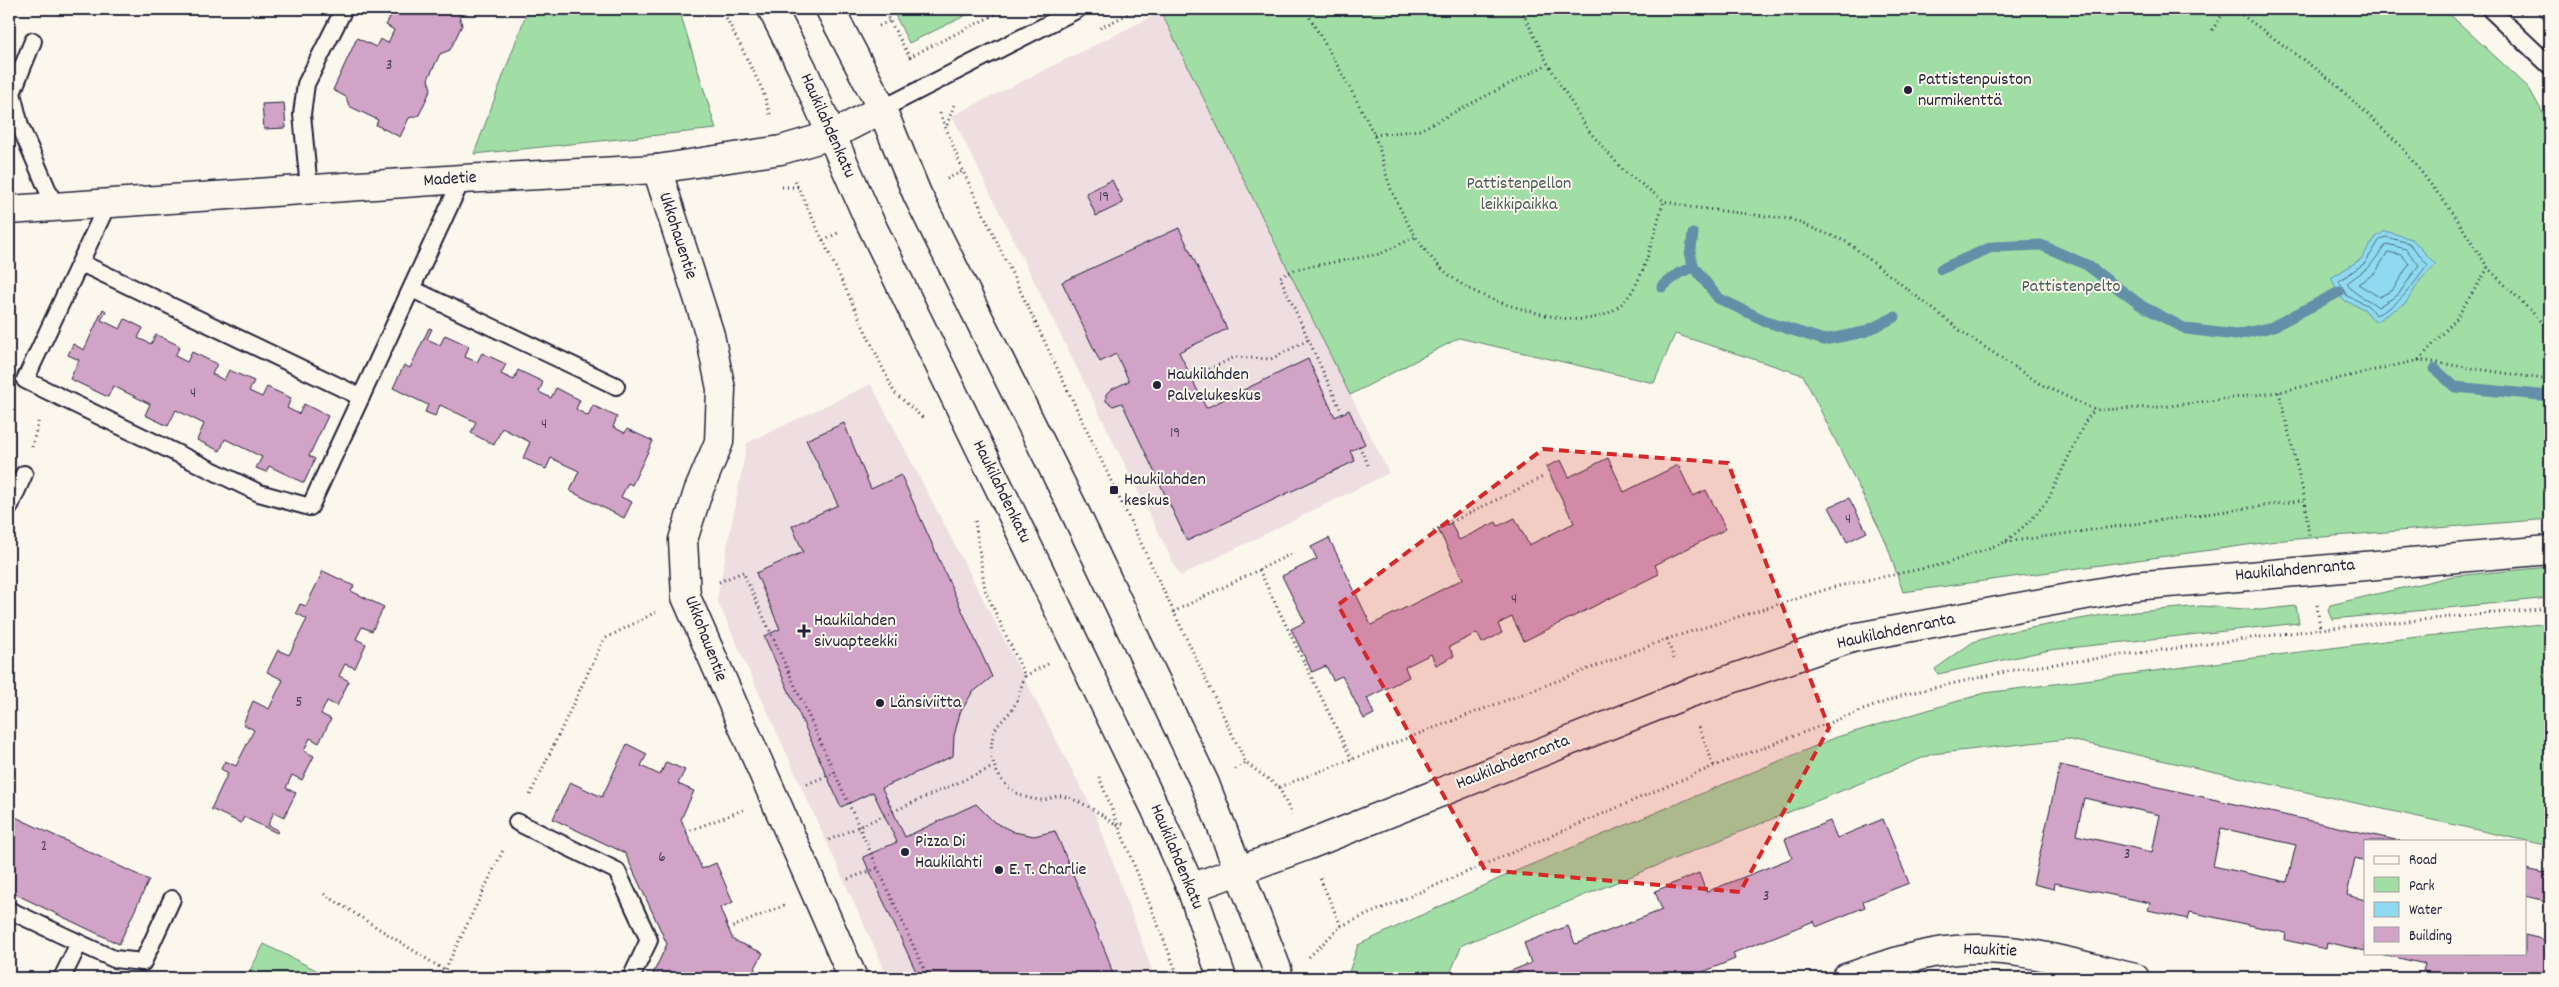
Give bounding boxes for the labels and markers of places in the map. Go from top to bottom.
place label: Pattistenpuiston nurmikenttä [1918,68,2032,114]
marker: Pattistenpuiston nurmikenttä [1902,84,1914,96]
place label: Haukilahden Palvelukeskus [1167,363,1261,409]
marker: Haukilahden Palvelukeskus [1151,379,1163,391]
place label: Haukilahden keskus [1124,468,1206,514]
marker: Haukilahden keskus [1108,484,1120,496]
place label: Haukilahden sivuapteekki [814,609,897,655]
marker: Haukilahden sivuapteekki [798,625,810,637]
place label: Länsiviitta [890,691,962,716]
marker: Länsiviitta [874,697,886,709]
place label: Pizza Di Haukilahti [915,830,982,876]
marker: Pizza Di Haukilahti [899,846,911,858]
place label: E. T. Charlie [1009,858,1086,883]
marker: E. T. Charlie [993,864,1005,876]

